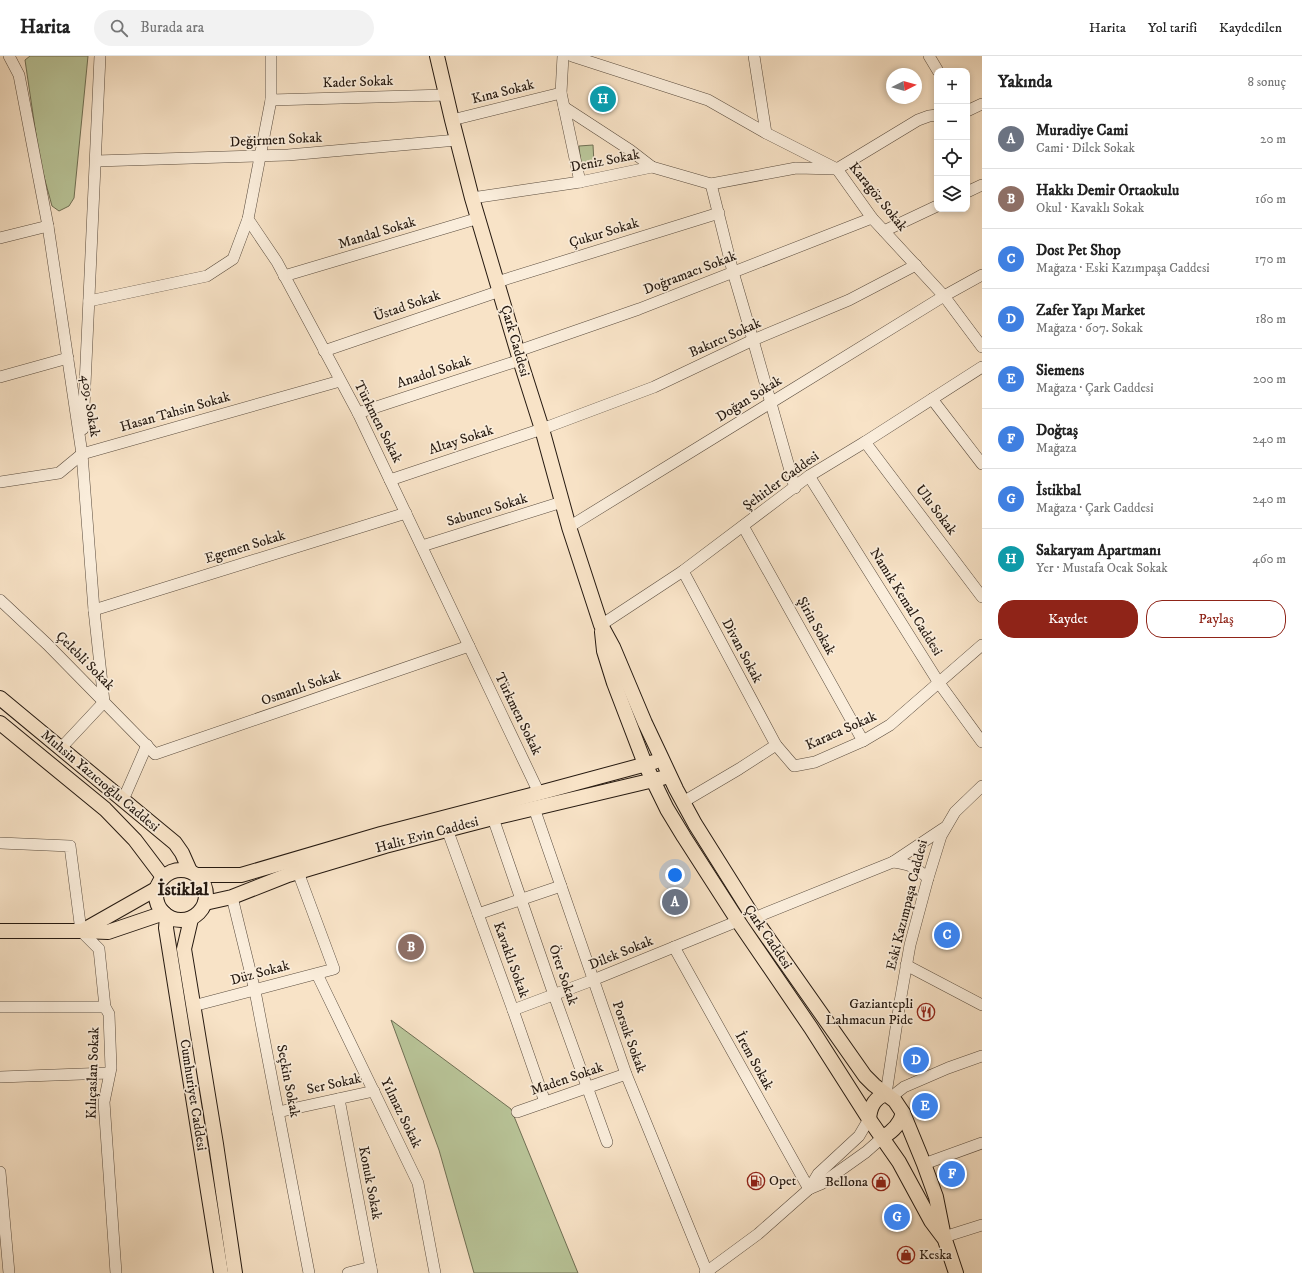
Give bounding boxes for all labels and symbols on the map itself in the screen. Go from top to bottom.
north arrow [886,68,922,104]
street label: Kader Sokak [322,72,394,92]
street label: Kına Sokak [470,76,536,108]
pin: H [590,84,616,114]
street label: Değirmen Sokak [229,129,323,151]
street label: Deniz Sokak [569,145,641,177]
street label: Karagöz Sokak [845,159,911,235]
street label: Mandal Sokak [336,213,418,253]
street label: Çukur Sokak [567,214,641,252]
street label: Doğramacı Sokak [641,247,739,299]
street label: Üstad Sokak [371,286,443,326]
street label: Çark Caddesi [496,303,534,379]
street label: Bakırcı Sokak [686,314,764,362]
street label: Anadol Sokak [395,352,473,392]
street label: Doğan Sokak [713,372,785,426]
street label: 409. Sokak [76,374,104,438]
street label: Türkmen Sokak [350,378,406,466]
street label: Hasan Tahsin Sokak [118,388,232,436]
street label: Altay Sokak [426,421,496,459]
street label: Şehitler Caddesi [739,447,823,515]
street label: Ulu Sokak [911,481,961,539]
street label: Sabuncu Sokak [444,489,530,531]
street label: Egemen Sokak [203,526,287,568]
street label: Namık Kemal Caddesi [866,545,947,660]
street label: Şirin Sokak [793,594,839,658]
street label: Divan Sokak [718,616,766,686]
street label: Çelebli Sokak [52,628,118,694]
street label: Osmanlı Sokak [259,666,343,710]
street label: Türkmen Sokak [490,670,546,758]
street label: Karaca Sokak [803,707,879,755]
street label: Muhsin Yazıcıoğlu Caddesi [37,726,163,836]
street label: Halit Evin Caddesi [373,812,481,857]
street label: Eski Kazımpaşa Caddesi [882,837,932,972]
your location [665,865,685,885]
district label: İstiklal [157,878,209,901]
pin: A [662,887,688,917]
street label: Çark Caddesi [740,901,796,973]
street label: Kavaklı Sokak [489,920,533,1001]
pin: C [934,920,960,950]
pin: B [398,932,424,962]
street label: Dilek Sokak [586,932,656,974]
street label: Örer Sokak [544,942,582,1008]
street label: Düz Sokak [229,957,291,989]
place label: Gaziantepli Lahmacun Pide [826,995,913,1029]
street label: Porsuk Sokak [608,999,650,1075]
restaurant icon: Gaziantepli Lahmacun Pide [916,1002,936,1022]
street label: Kılıçaslan Sokak [82,1027,104,1119]
street label: İrem Sokak [731,1029,777,1093]
street label: Cumhuriyet Caddesi [175,1038,211,1152]
street label: Seçkin Sokak [272,1043,304,1119]
pin: D [903,1045,929,1075]
street label: Maden Sokak [528,1058,606,1100]
street label: Ser Sokak [305,1069,363,1099]
street label: Yılmaz Sokak [376,1075,426,1151]
pin: E [912,1091,938,1121]
street label: Konuk Sokak [354,1145,386,1221]
pin: F [939,1159,965,1189]
fuel station icon: Opet [746,1171,766,1191]
place label: Opet [769,1172,797,1190]
shop icon: Bellona [871,1172,891,1192]
place label: Bellona [825,1173,868,1191]
pin: G [884,1202,910,1232]
shop icon: Keska [896,1245,916,1265]
place label: Keska [919,1246,952,1264]

